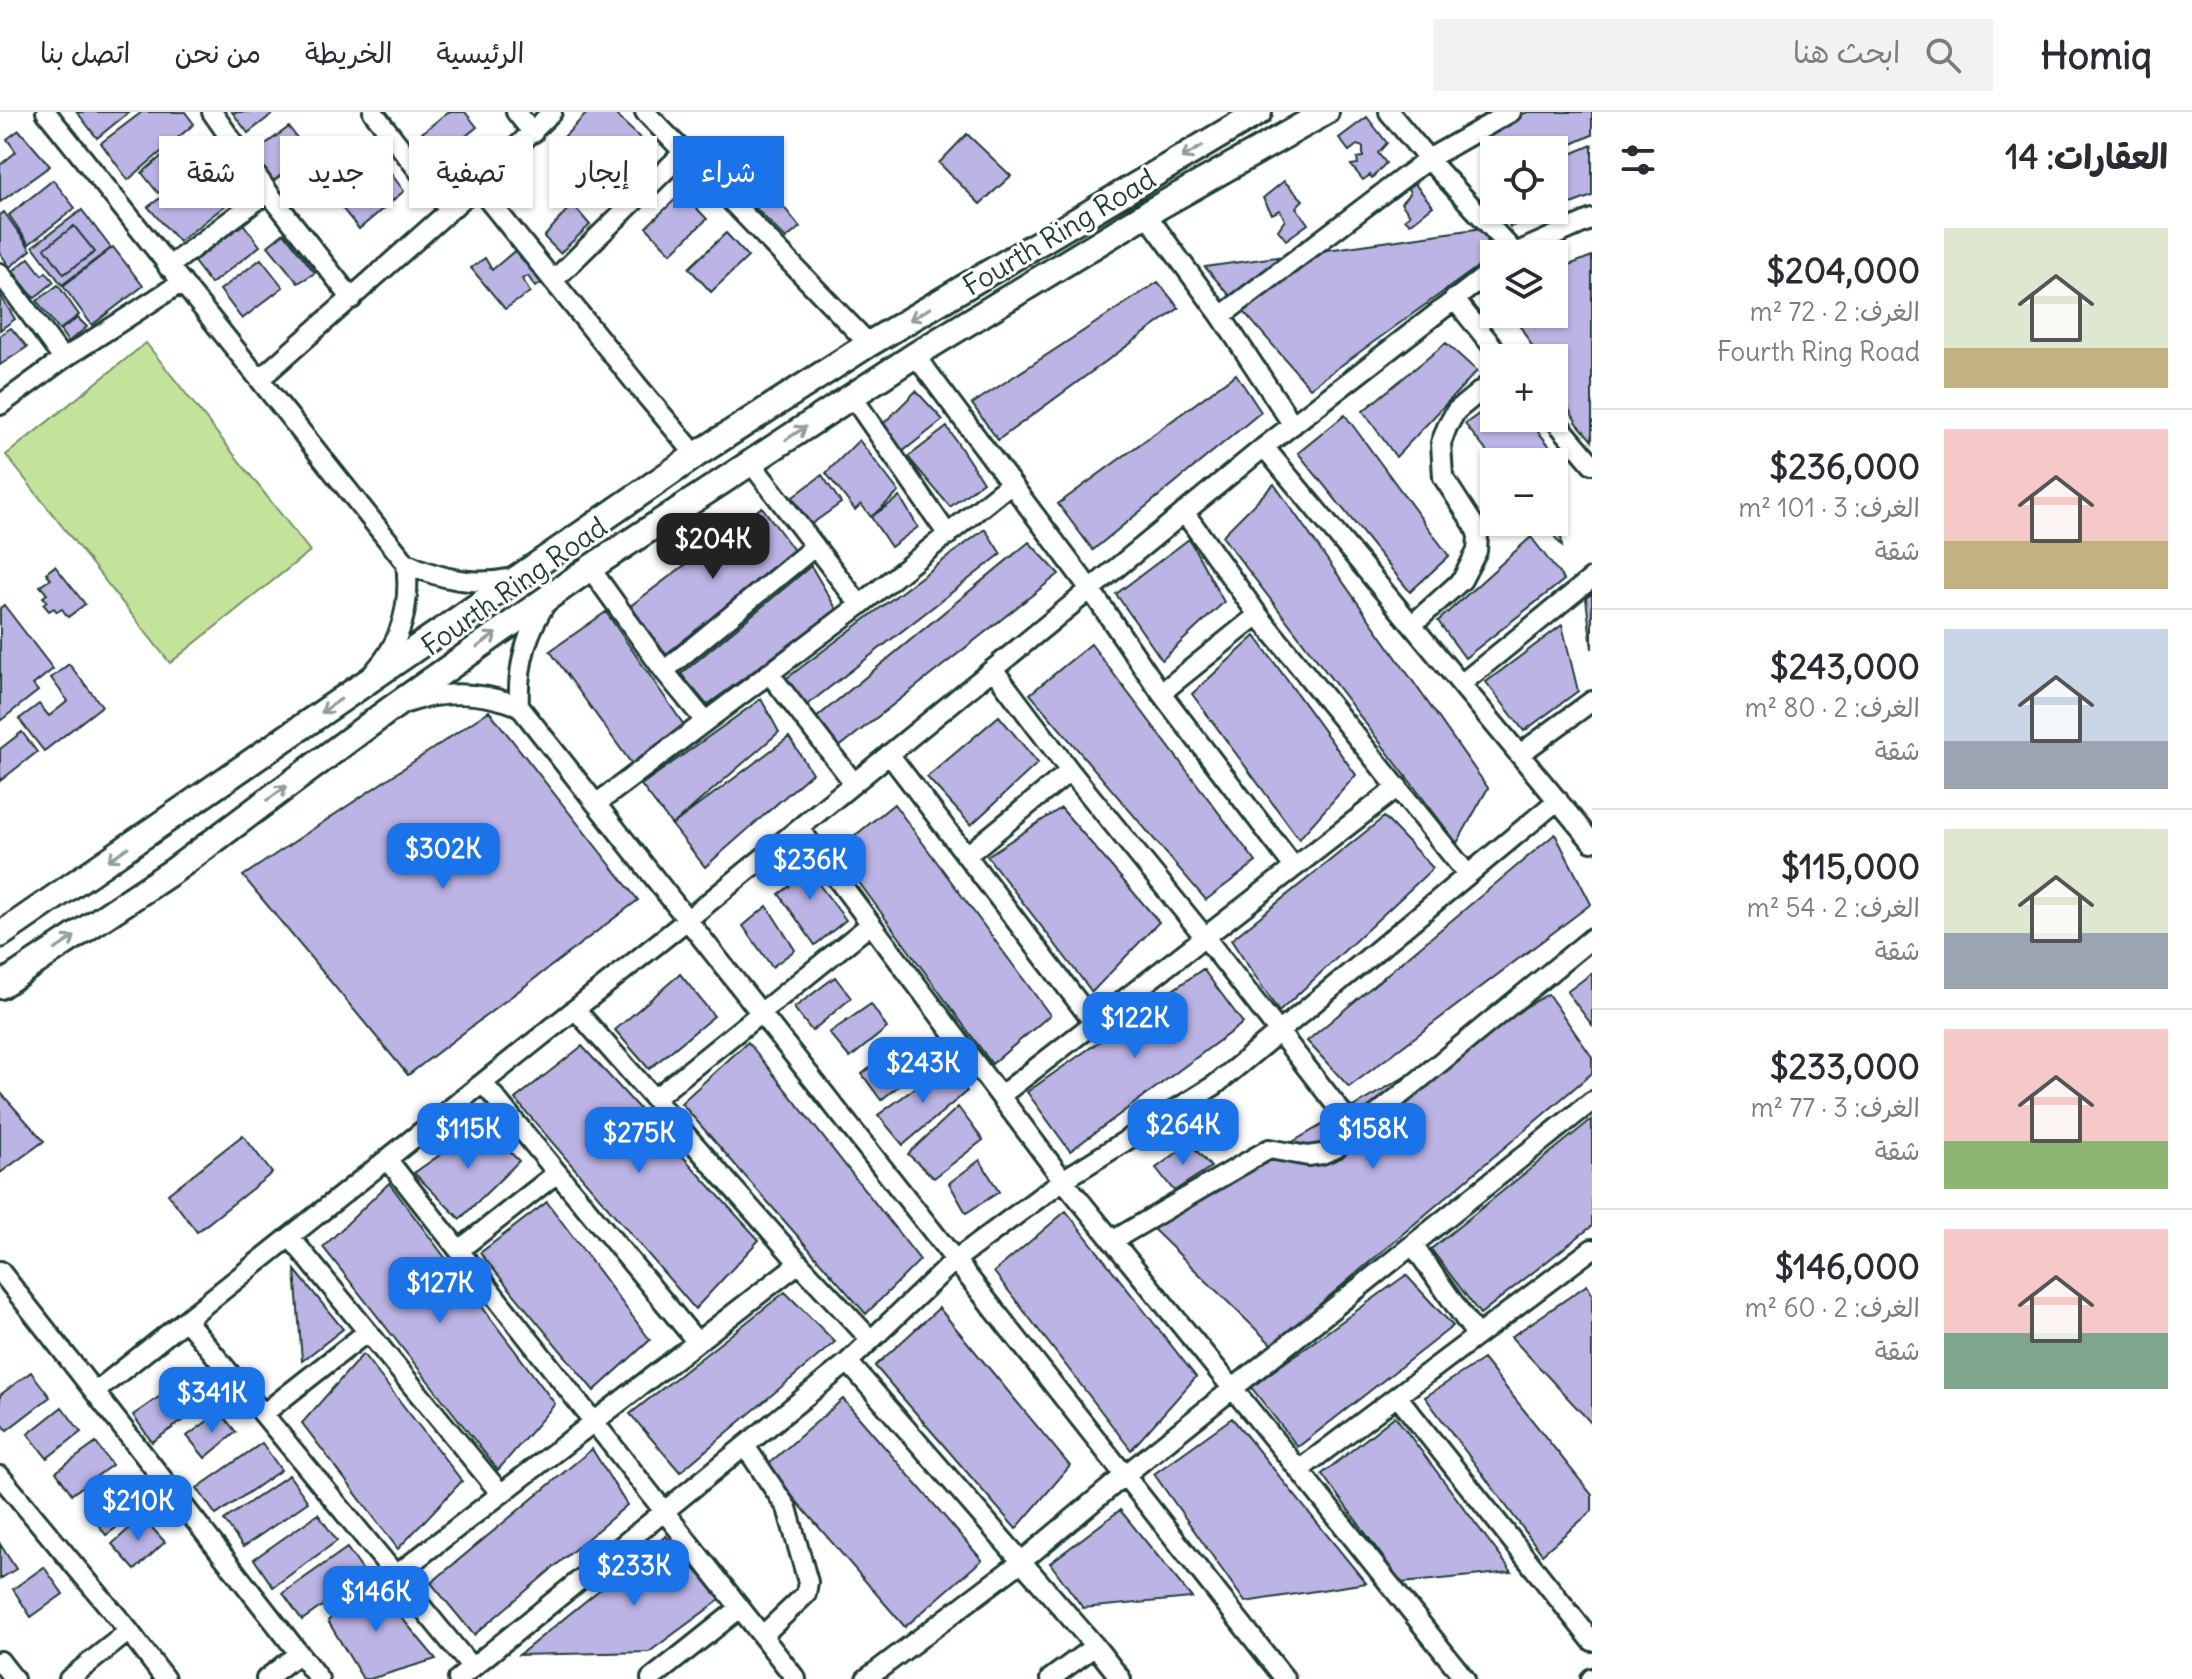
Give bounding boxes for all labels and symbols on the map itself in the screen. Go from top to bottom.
one-way arrow [1181,144,1204,160]
street label: Fourth Ring Road [956,160,1162,304]
one-way arrow [909,306,932,322]
one-way arrow [784,424,807,440]
street label: Fourth Ring Road [414,509,614,663]
pin: $204K [657,513,769,581]
one-way arrow [476,632,498,648]
one-way arrow [321,697,342,714]
one-way arrow [266,785,288,802]
pin: $302K [387,823,499,891]
pin: $236K [754,834,866,902]
one-way arrow [107,846,129,863]
one-way arrow [53,935,76,951]
pin: $122K [1079,992,1191,1060]
pin: $243K [867,1037,979,1105]
pin: $264K [1127,1099,1239,1167]
pin: $115K [412,1103,524,1171]
pin: $158K [1317,1103,1429,1171]
pin: $275K [583,1107,695,1175]
pin: $127K [384,1257,496,1325]
pin: $341K [156,1367,268,1435]
pin: $210K [82,1475,194,1543]
pin: $233K [578,1540,690,1608]
pin: $146K [320,1566,432,1634]

